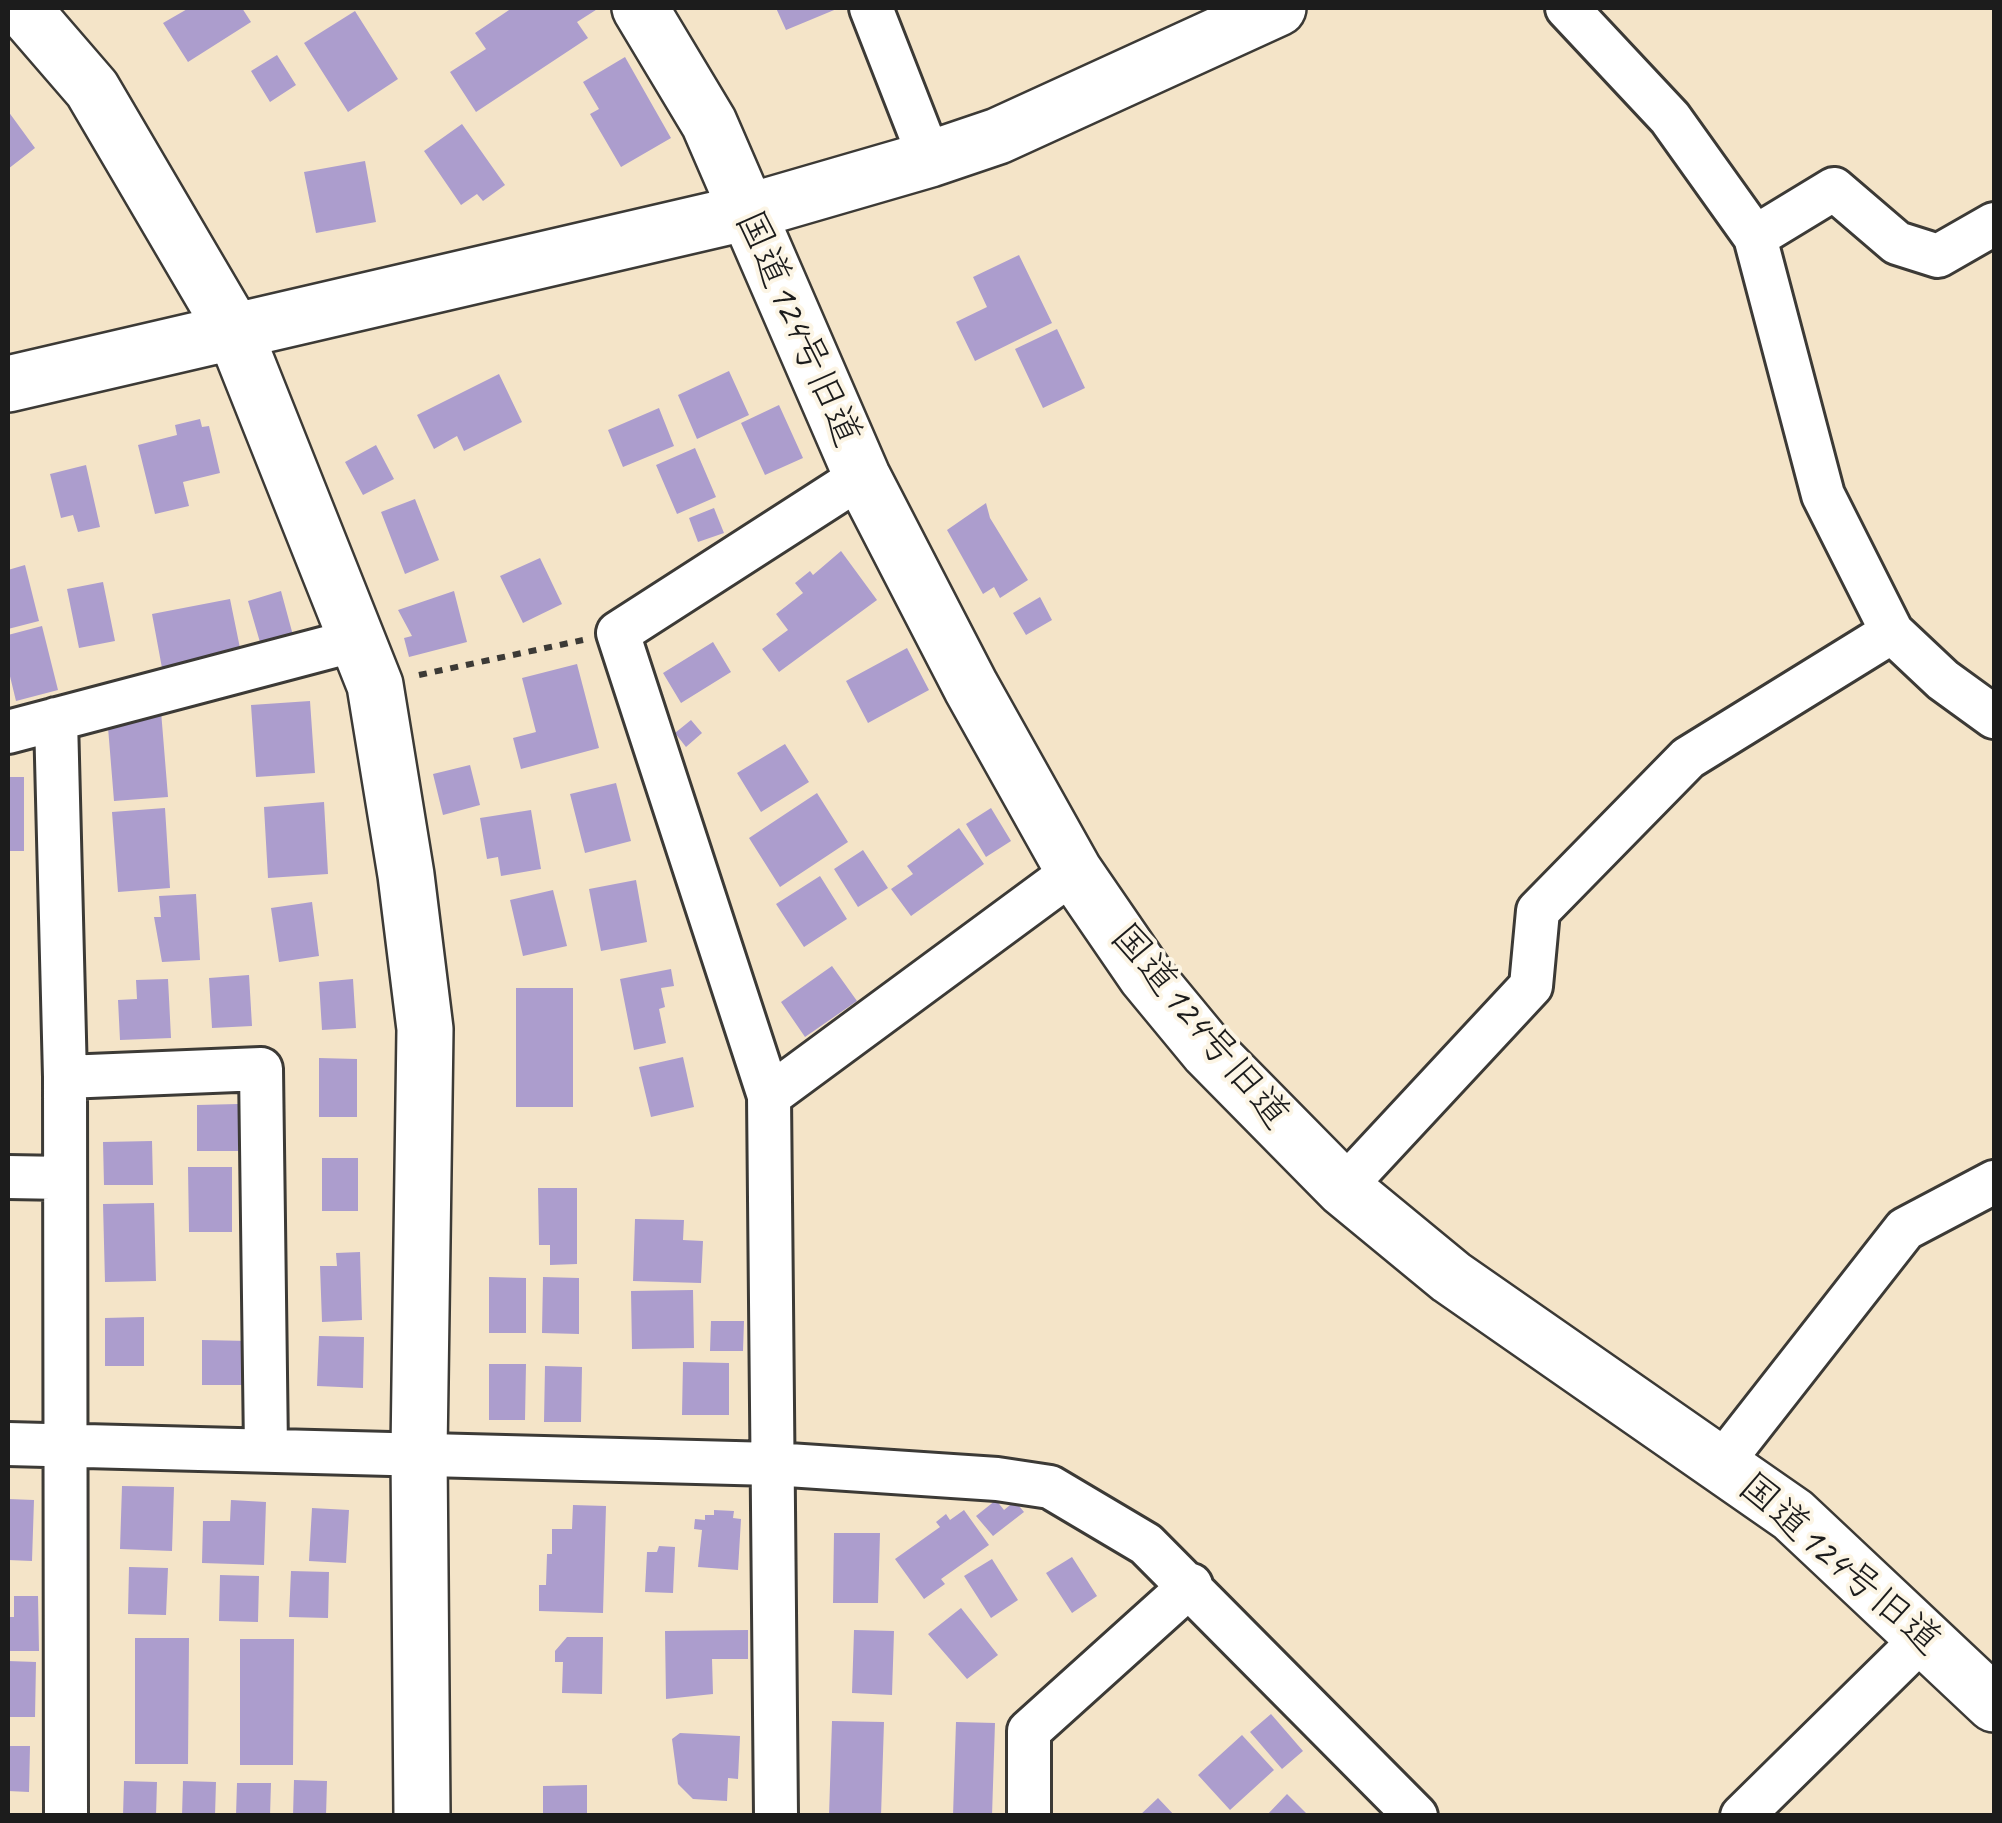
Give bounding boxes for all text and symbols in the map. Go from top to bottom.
street label: 国道124号旧道 [723,203,871,455]
street label: 国道124号旧道 [1099,914,1299,1140]
street label: 国道124号旧道 [1727,1464,1951,1666]

